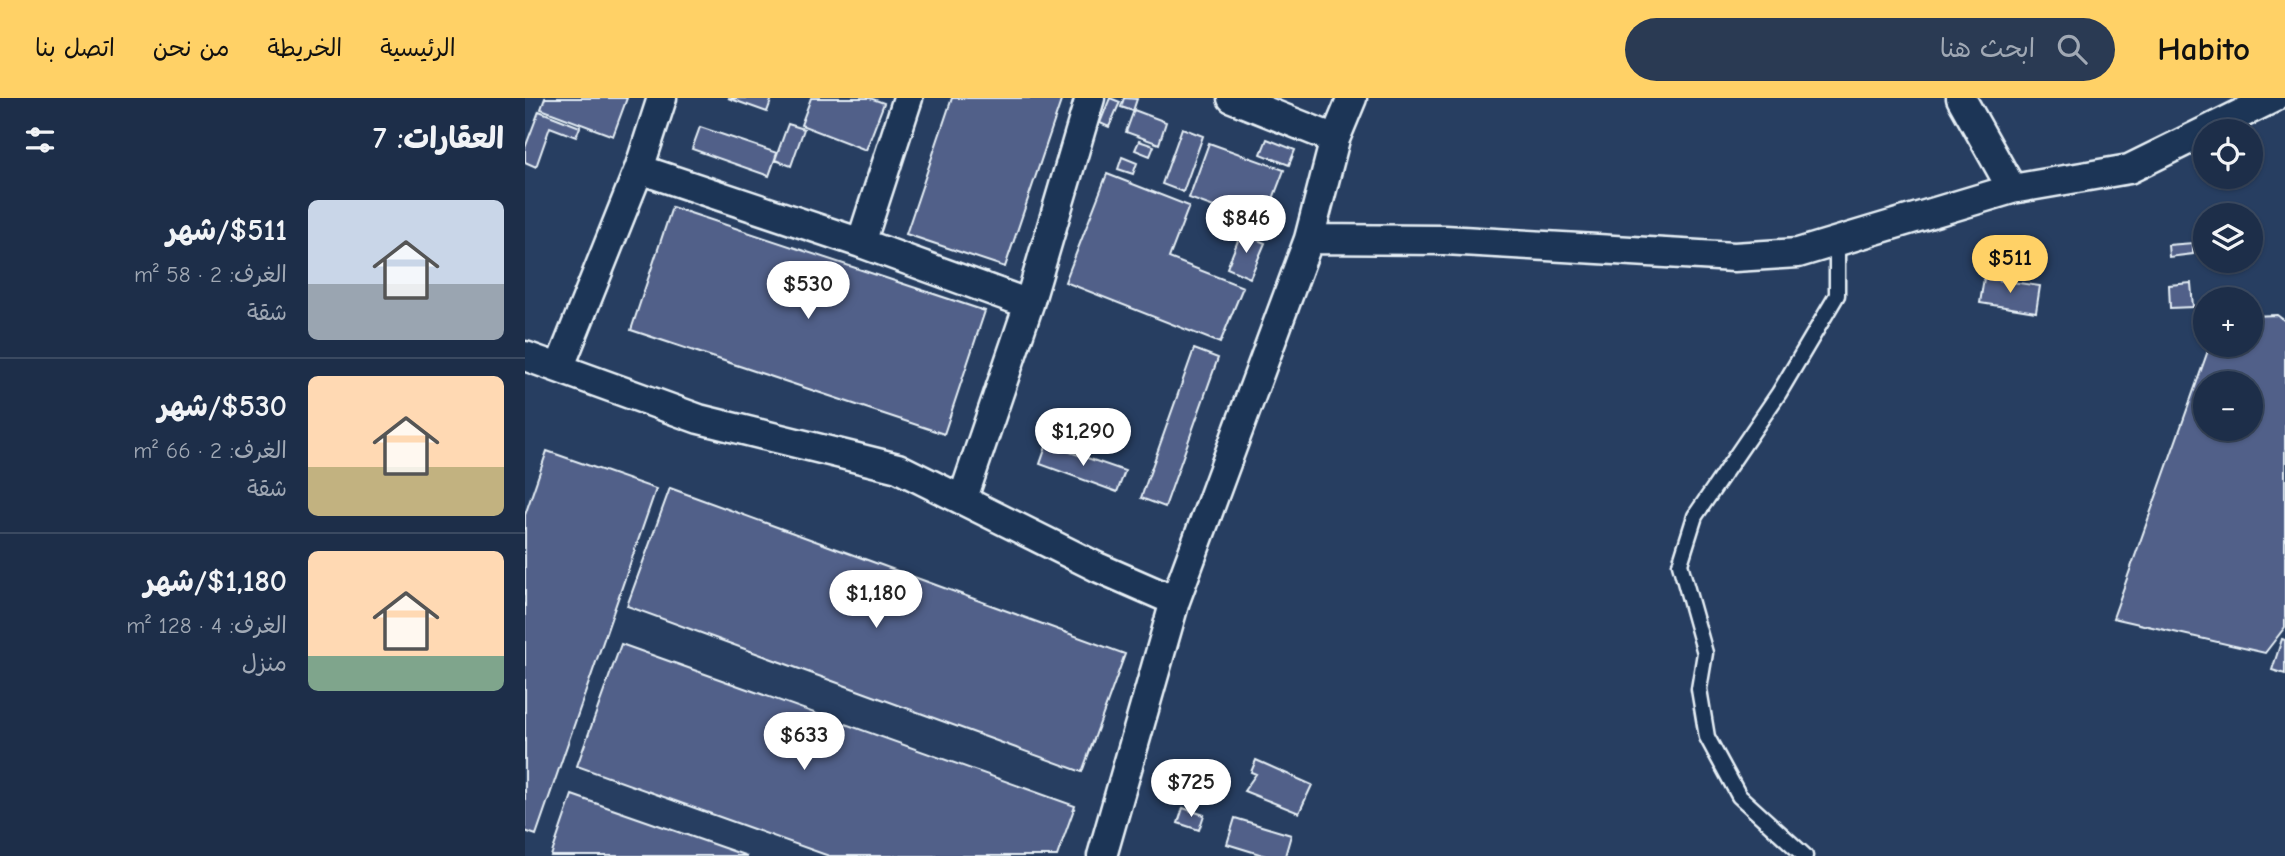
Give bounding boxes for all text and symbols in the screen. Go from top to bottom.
search box [1625,18,2115,81]
icon: search [2053,30,2091,68]
text: Habito [2157,30,2250,68]
text: اتصل بنا [35,34,115,62]
text: من نحن [153,34,229,62]
text: الخريطة [267,34,342,62]
text: الرئيسية [380,34,456,62]
text: ابحث هنا [1940,34,2035,64]
map controls [2193,119,2263,441]
button: locate [2193,119,2263,189]
icon: filters [21,121,59,159]
text: العقارات: 7 [373,121,504,156]
pin: $846 [1205,195,1287,255]
button: layers [2193,203,2263,273]
text: $846 [1222,204,1270,231]
text: $511/شهر [166,213,287,248]
icon: home [364,228,448,312]
pin: $511 [1969,236,2051,295]
text: $511 [1988,244,2032,271]
text: الغرف: 2 · 58 m² [134,261,287,288]
pin: $530 [767,262,849,321]
text: $530 [783,270,833,297]
button: + [2193,287,2263,357]
text: شقة [247,299,287,326]
button: − [2193,371,2263,441]
text: $530/شهر [158,389,287,424]
icon: home [364,404,448,488]
pin: $1,290 [1026,408,1140,468]
text: $1,290 [1051,417,1115,444]
text: الغرف: 2 · 66 m² [133,437,287,464]
text: شقة [247,475,287,502]
text: $1,180/شهر [144,564,287,599]
pin: $1,180 [819,570,933,630]
icon: home [364,579,448,663]
text: $1,180 [845,579,907,606]
text: الغرف: 4 · 128 m² [126,612,287,639]
text: منزل [242,650,287,677]
pin: $633 [763,712,845,772]
text: $633 [780,721,828,748]
pin: $725 [1150,760,1232,819]
text: $725 [1167,768,1215,795]

